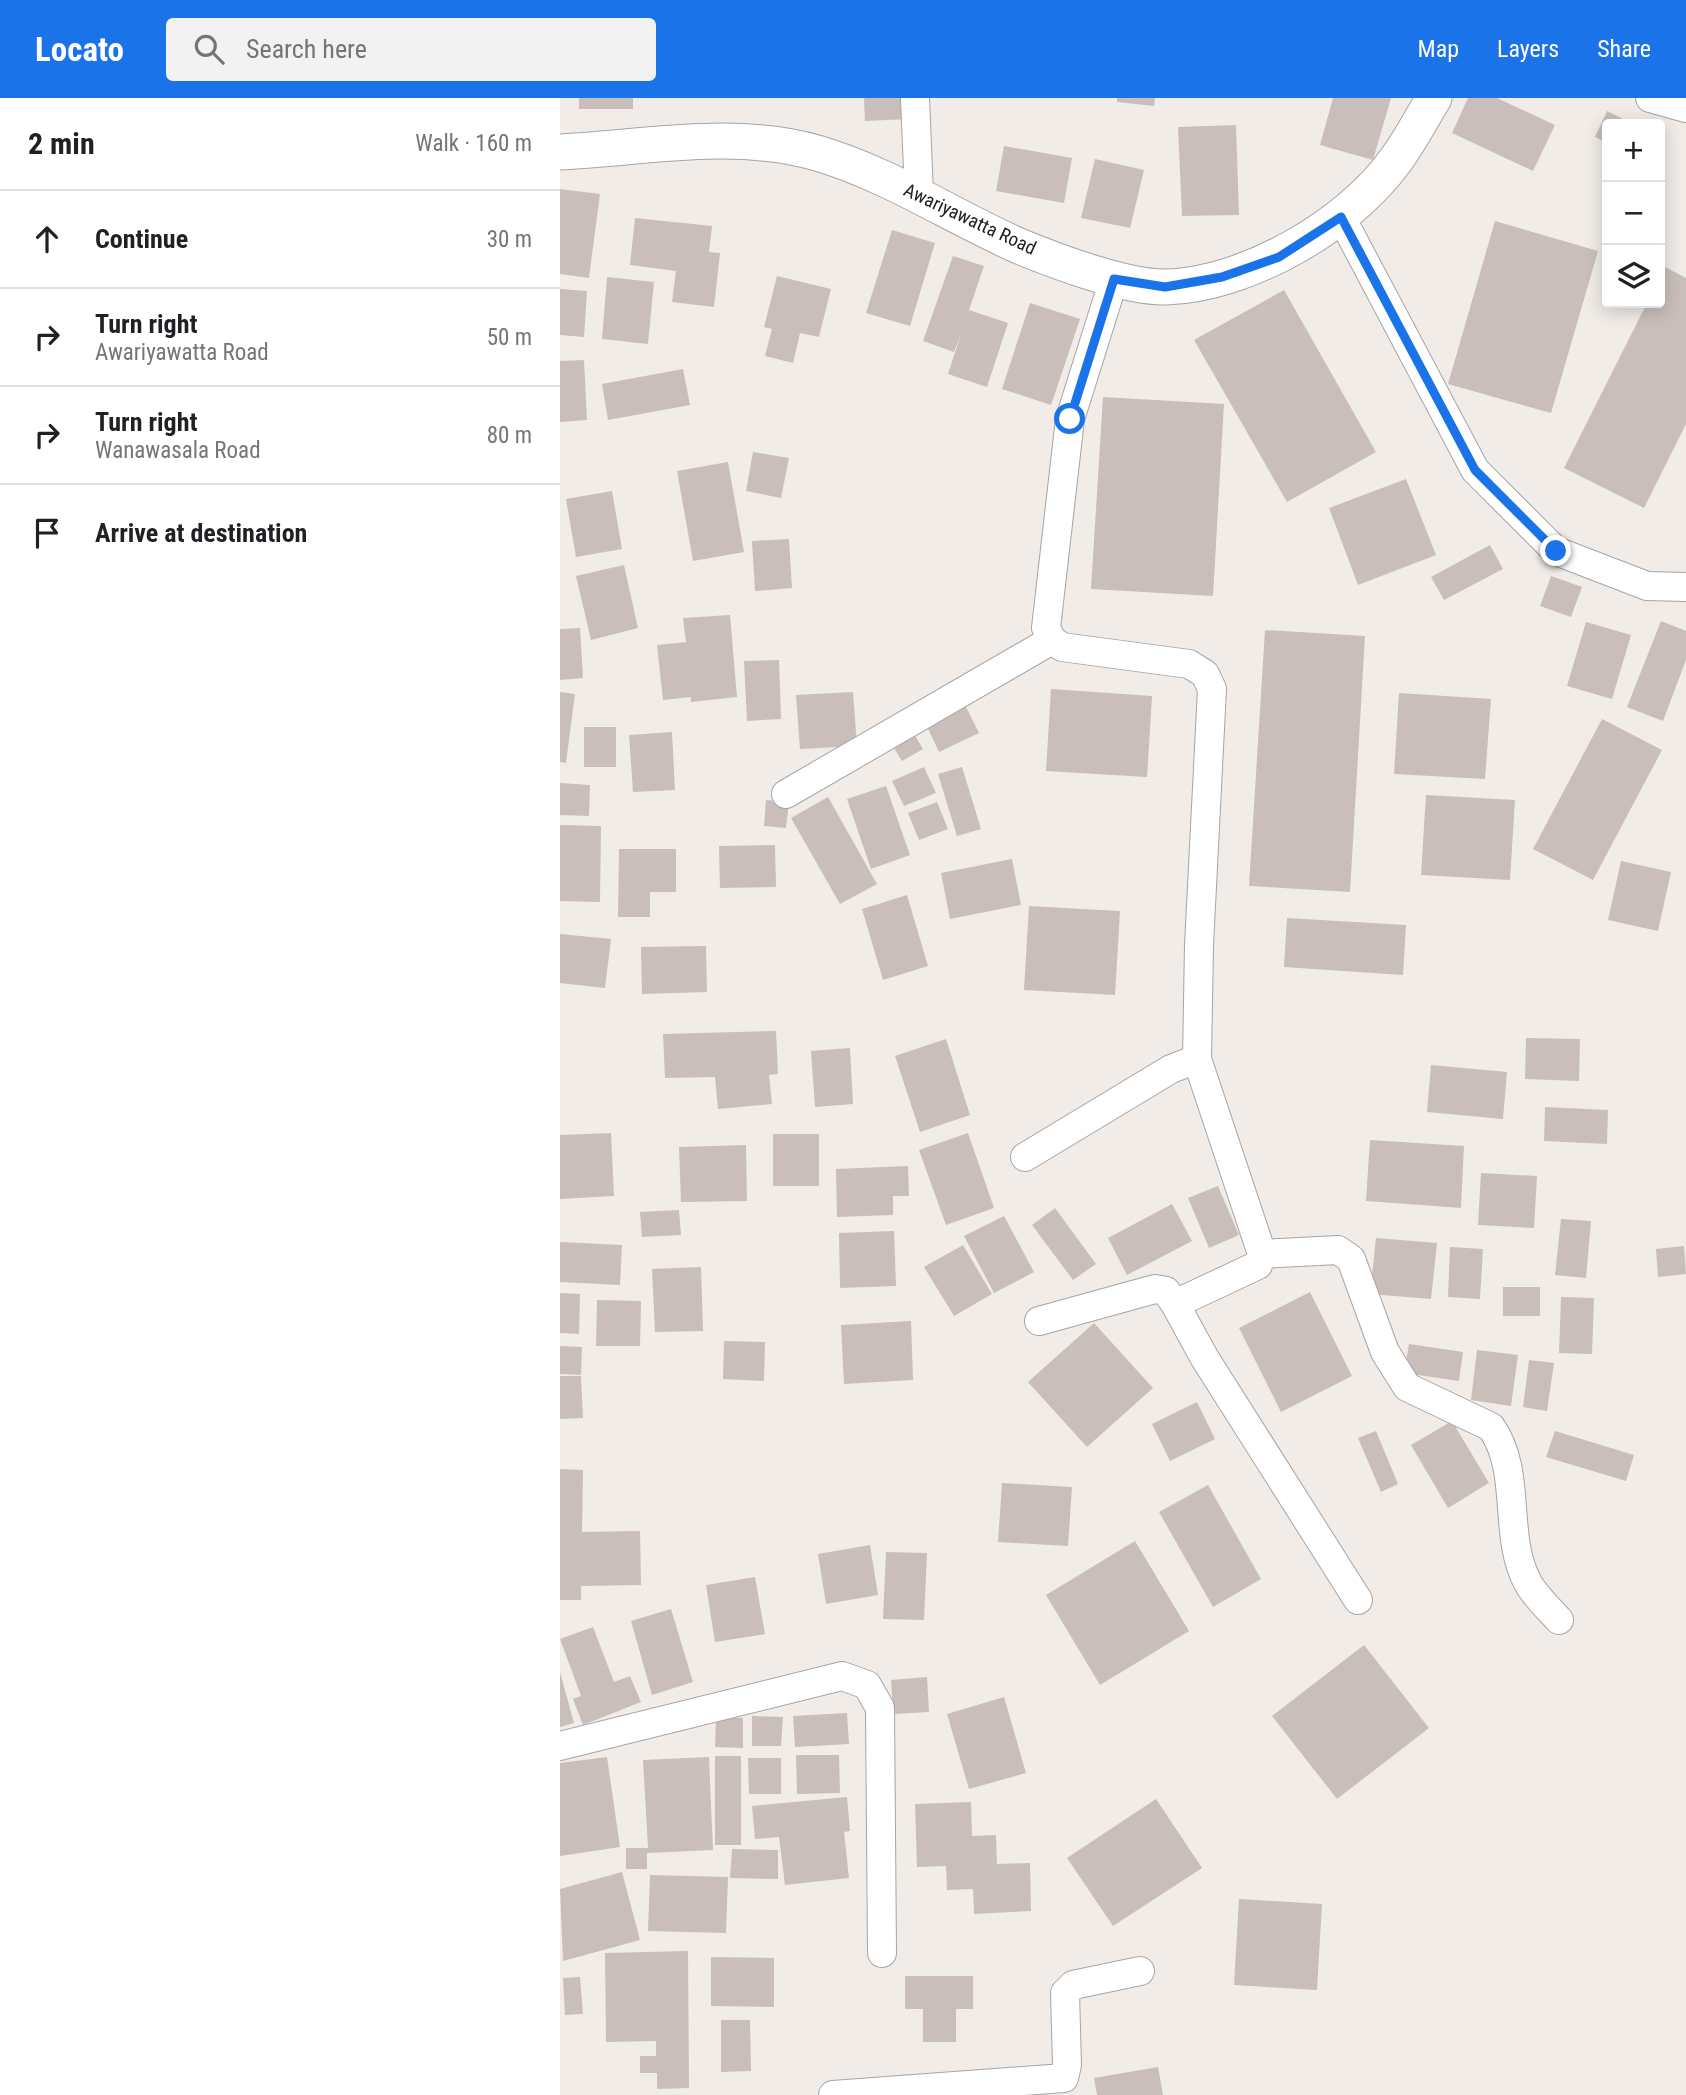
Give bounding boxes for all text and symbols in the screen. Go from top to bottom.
search box [166,18,656,81]
text: Locato [35,30,124,69]
icon: search [190,30,228,68]
text: Search here [246,34,367,64]
text: Map [1418,35,1459,63]
text: Layers [1497,35,1559,63]
text: Share [1597,35,1651,63]
map controls [1602,119,1665,308]
button: + [1602,119,1665,182]
text: 2 min [28,126,95,161]
text: Walk · 160 m [415,130,532,157]
street label: Awariyawatta Road [900,178,1040,260]
button: − [1602,182,1665,245]
icon: ahead [28,220,66,258]
text: Continue [95,224,188,254]
text: 30 m [487,226,532,253]
button: layers [1602,245,1665,308]
text: Turn right [95,309,197,339]
icon: right [28,318,66,356]
text: 50 m [487,324,532,351]
text: Awariyawatta Road [95,339,269,366]
route start [1054,403,1085,434]
text: Turn right [95,407,197,437]
icon: right [28,416,66,454]
text: 80 m [487,422,532,449]
text: Wanawasala Road [95,437,261,464]
icon: arrive [28,514,66,552]
text: Arrive at destination [95,518,307,548]
route end [1540,535,1571,566]

